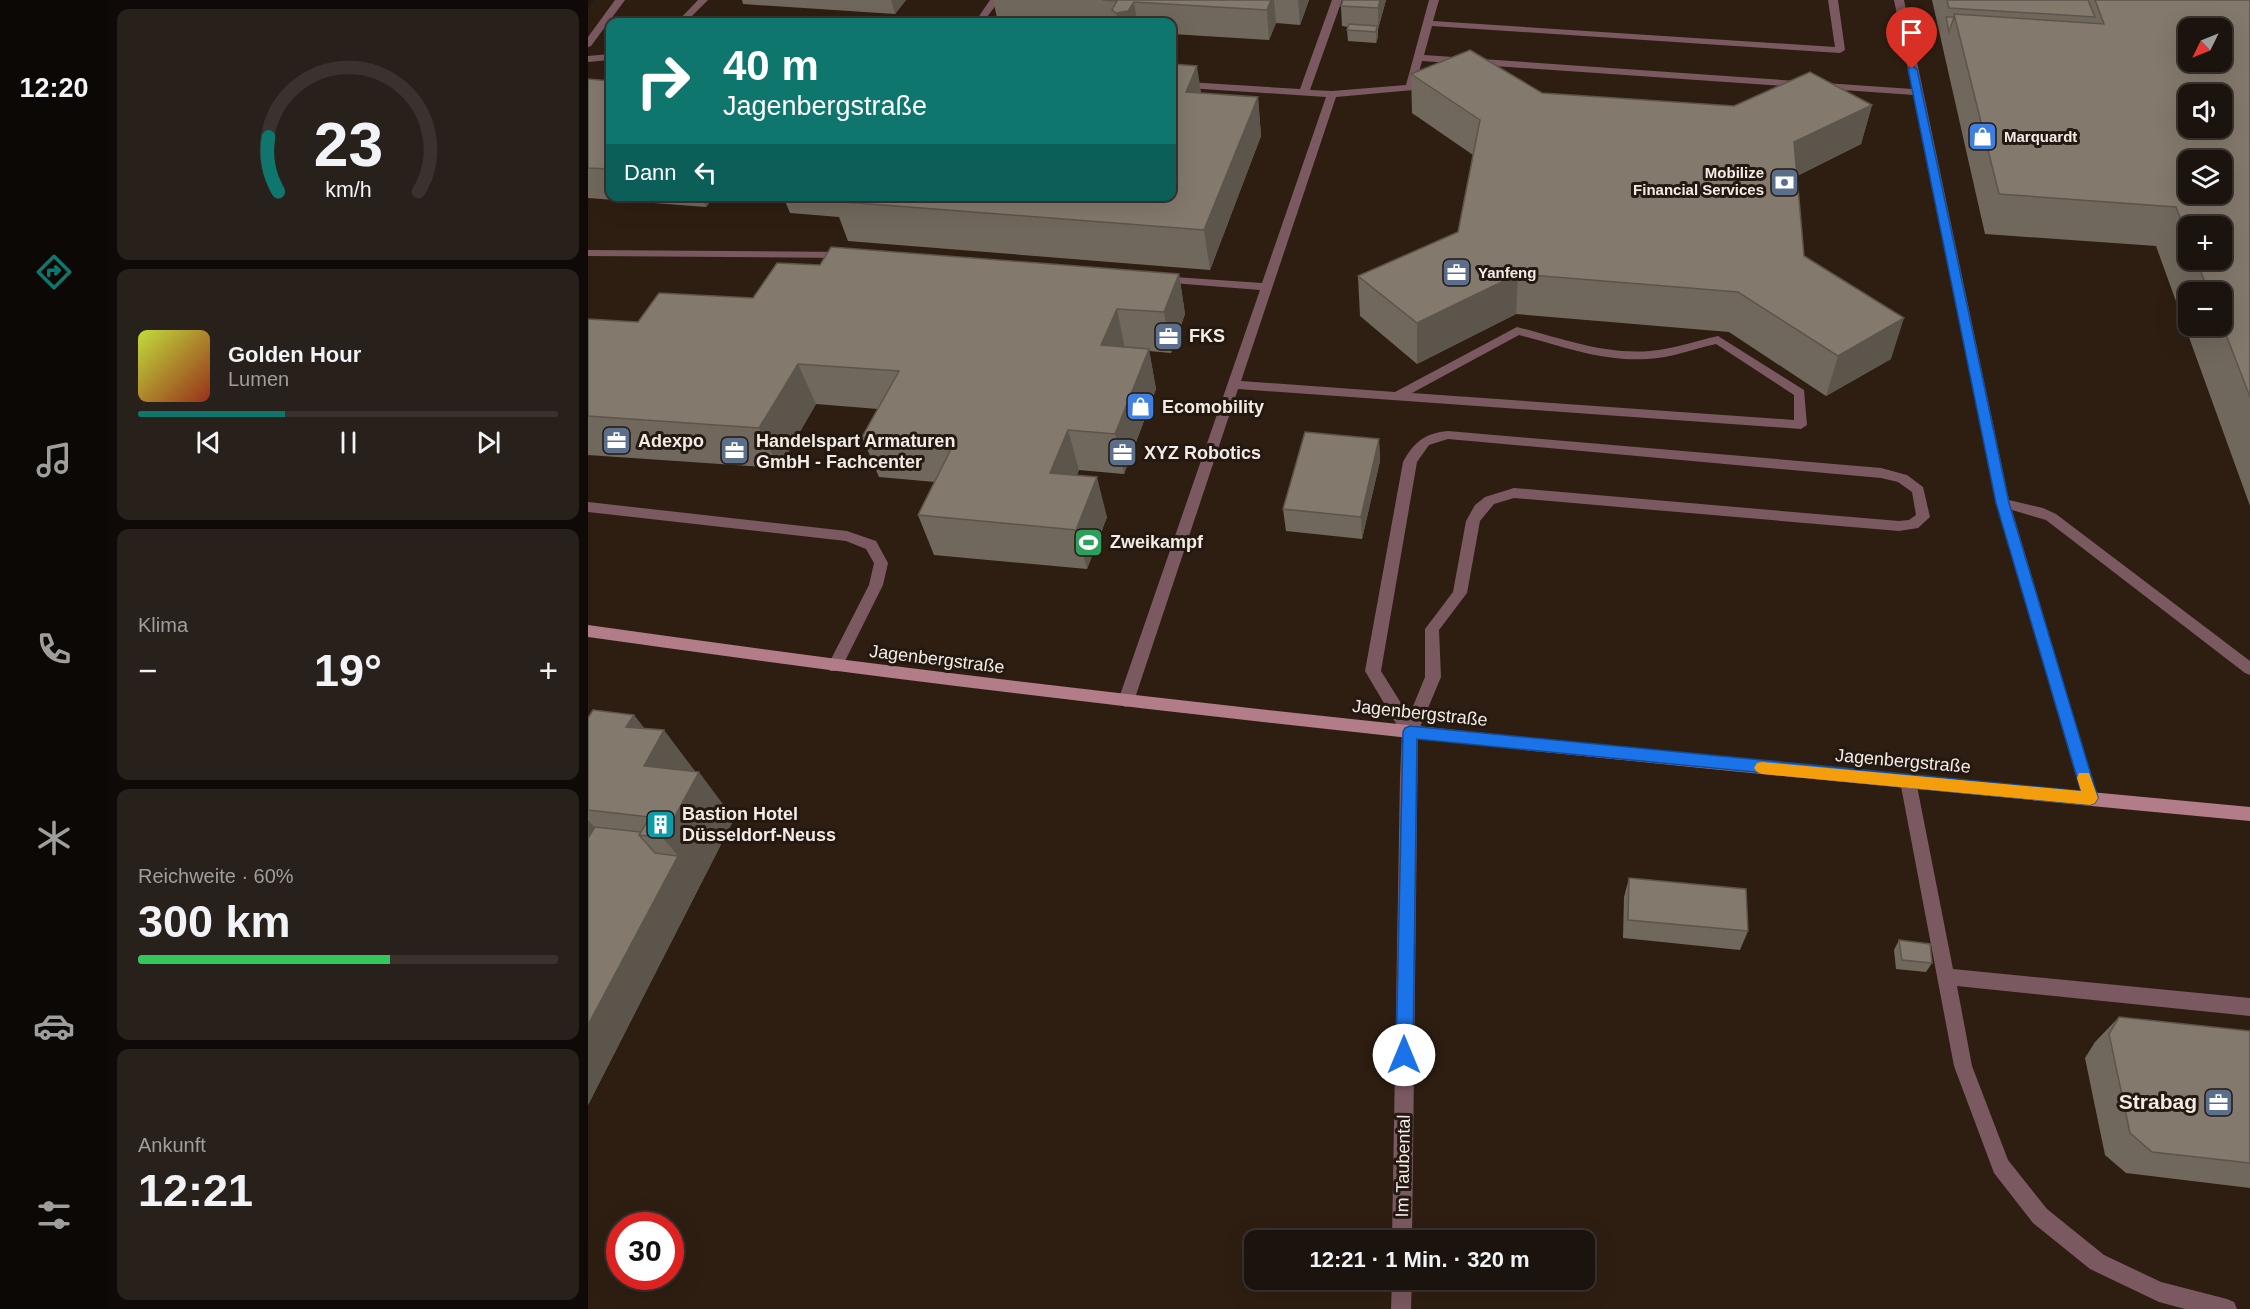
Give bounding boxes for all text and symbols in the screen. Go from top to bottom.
pin [1886,7,1937,69]
icon: arrive [1895,16,1928,49]
north arrow [2178,18,2232,72]
map controls [2178,18,2232,336]
icon: right [624,42,702,120]
text: 40 m [723,42,819,89]
text: 12:20 [19,73,89,103]
button: sound [2178,84,2232,138]
text: Jagenbergstraße [723,91,927,121]
text: 23 [313,110,383,179]
shop icon: Marquardt [1967,121,1999,153]
place label: Marquardt [2004,128,2077,145]
button: layers [2178,150,2232,204]
icon: left [689,156,722,189]
text: Dann [624,160,677,185]
place label: Mobilize Financial Services [1633,164,1764,198]
bank icon: Mobilize Financial Services [1769,166,1801,198]
text: km/h [325,178,371,202]
button: + [2178,216,2232,270]
icon: directions [33,251,75,293]
office icon: Yanfeng [1441,257,1473,289]
place label: Yanfeng [1478,264,1536,281]
button: − [2178,282,2232,336]
office icon: FKS [1152,320,1184,352]
place label: FKS [1189,326,1225,346]
text: Golden Hour [228,342,361,367]
text: Lumen [228,368,289,390]
shop icon: Ecomobility [1125,391,1157,423]
place label: Ecomobility [1162,397,1264,417]
office icon: Adexpo [601,425,633,457]
icon: previous [192,426,225,459]
icon: pause [332,426,365,459]
icon: next [472,426,505,459]
place label: Adexpo [638,431,704,451]
place label: Handelspart Armaturen GmbH - Fachcenter [756,431,955,472]
office icon: Handelspart Armaturen GmbH - Fachcenter [719,435,751,467]
office icon: XYZ Robotics [1107,437,1139,469]
icon: music [33,439,75,481]
place label: XYZ Robotics [1144,443,1261,463]
sports icon: Zweikampf [1073,526,1105,558]
place label: Zweikampf [1110,532,1204,552]
text: Klima [138,614,188,636]
icon: phone [33,628,75,670]
street label: Jagenbergstraße [868,641,1006,677]
text: 19° [314,645,382,696]
text: − [138,652,157,689]
text: + [539,652,558,689]
street label: Jagenbergstraße [1351,696,1489,730]
street label: Jagenbergstraße [1834,745,1972,777]
place label: Bastion Hotel Düsseldorf-Neuss [682,804,836,845]
building icon: Bastion Hotel Düsseldorf-Neuss [645,808,677,840]
icon: climate [33,817,75,859]
text: Reichweite · 60% [138,865,294,887]
text: 300 km [138,896,291,947]
icon: car [33,1005,75,1047]
position arrow [1372,1023,1436,1087]
office icon: Strabag [2202,1086,2234,1118]
place label: Strabag [2119,1090,2197,1113]
street label: Im Taubental [1392,1114,1414,1218]
text: Ankunft [138,1134,206,1156]
text: 12:21 [138,1165,253,1216]
icon: filters [33,1194,75,1236]
speed limit sign: 30 [606,1212,684,1290]
text: 12:21 · 1 Min. · 320 m [1309,1247,1530,1272]

